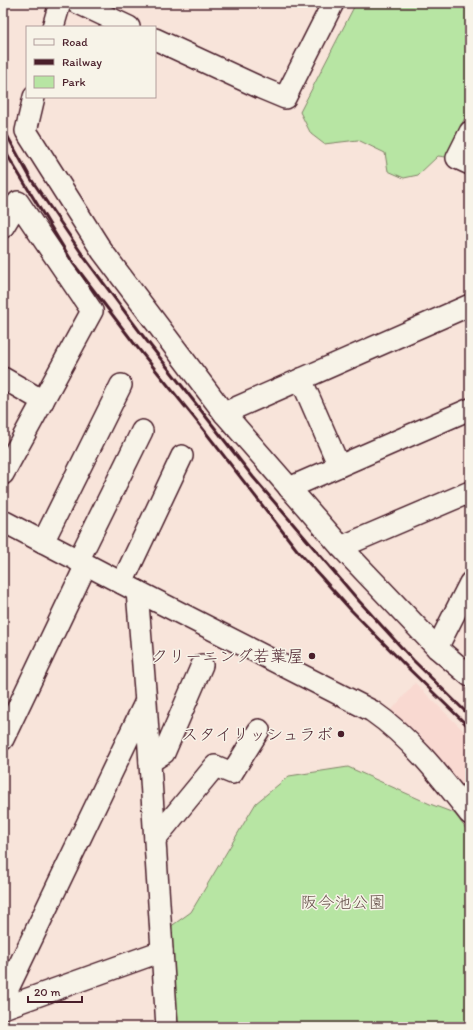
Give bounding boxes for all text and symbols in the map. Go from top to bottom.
legend [26,26,156,98]
text: Road [62,35,88,49]
text: Railway [62,55,102,69]
text: Park [62,75,86,89]
place label: クリーニング若葉屋 [151,646,304,666]
marker: クリーニング若葉屋 [307,651,317,661]
place label: スタイリッシュラボ [181,724,333,744]
marker: スタイリッシュラボ [336,729,346,739]
park label: 阪今池公園 [301,892,386,912]
scale bar [28,978,82,1004]
text: 20 m [34,985,61,999]

